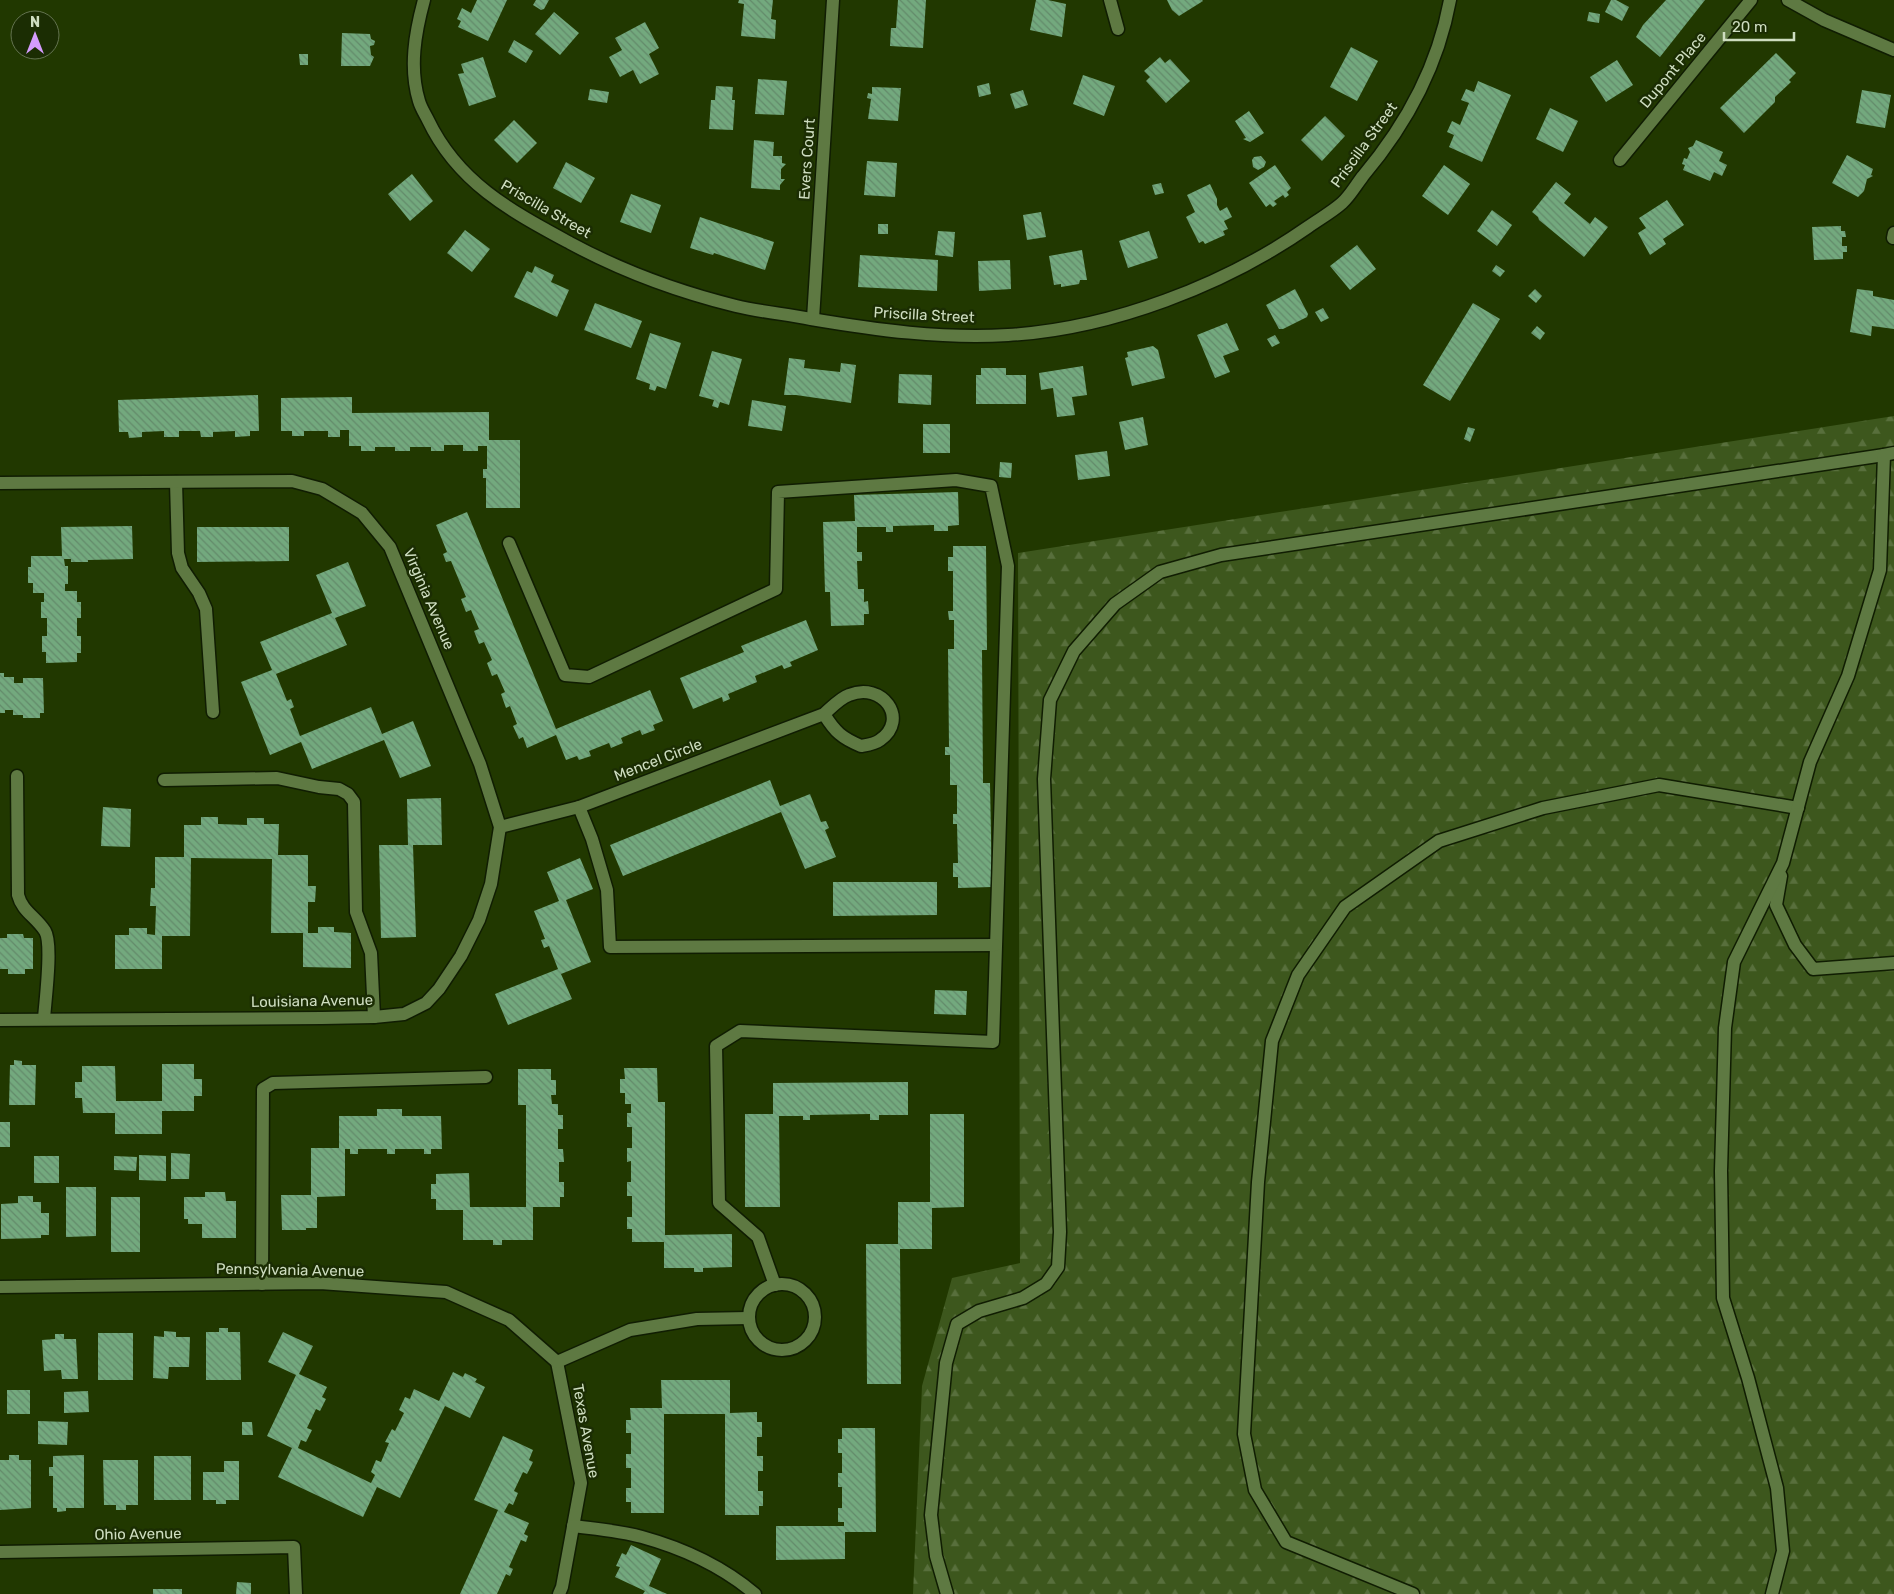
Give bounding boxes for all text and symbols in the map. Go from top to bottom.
north arrow [10,10,60,60]
scale bar [1724,10,1794,42]
text: N [30,14,40,31]
text: 20 m [1732,18,1767,36]
street label: Dupont Place [1636,28,1710,112]
street label: Priscilla Street [1327,99,1401,191]
street label: Evers Court [795,118,819,200]
street label: Priscilla Street [498,176,594,242]
street label: Priscilla Street [873,303,975,327]
street label: Virginia Avenue [400,546,458,652]
street label: Mencel Circle [611,735,705,785]
street label: Louisiana Avenue [251,991,373,1011]
street label: Pennsylvania Avenue [216,1260,364,1280]
street label: Texas Avenue [569,1383,603,1479]
street label: Ohio Avenue [94,1524,182,1544]

